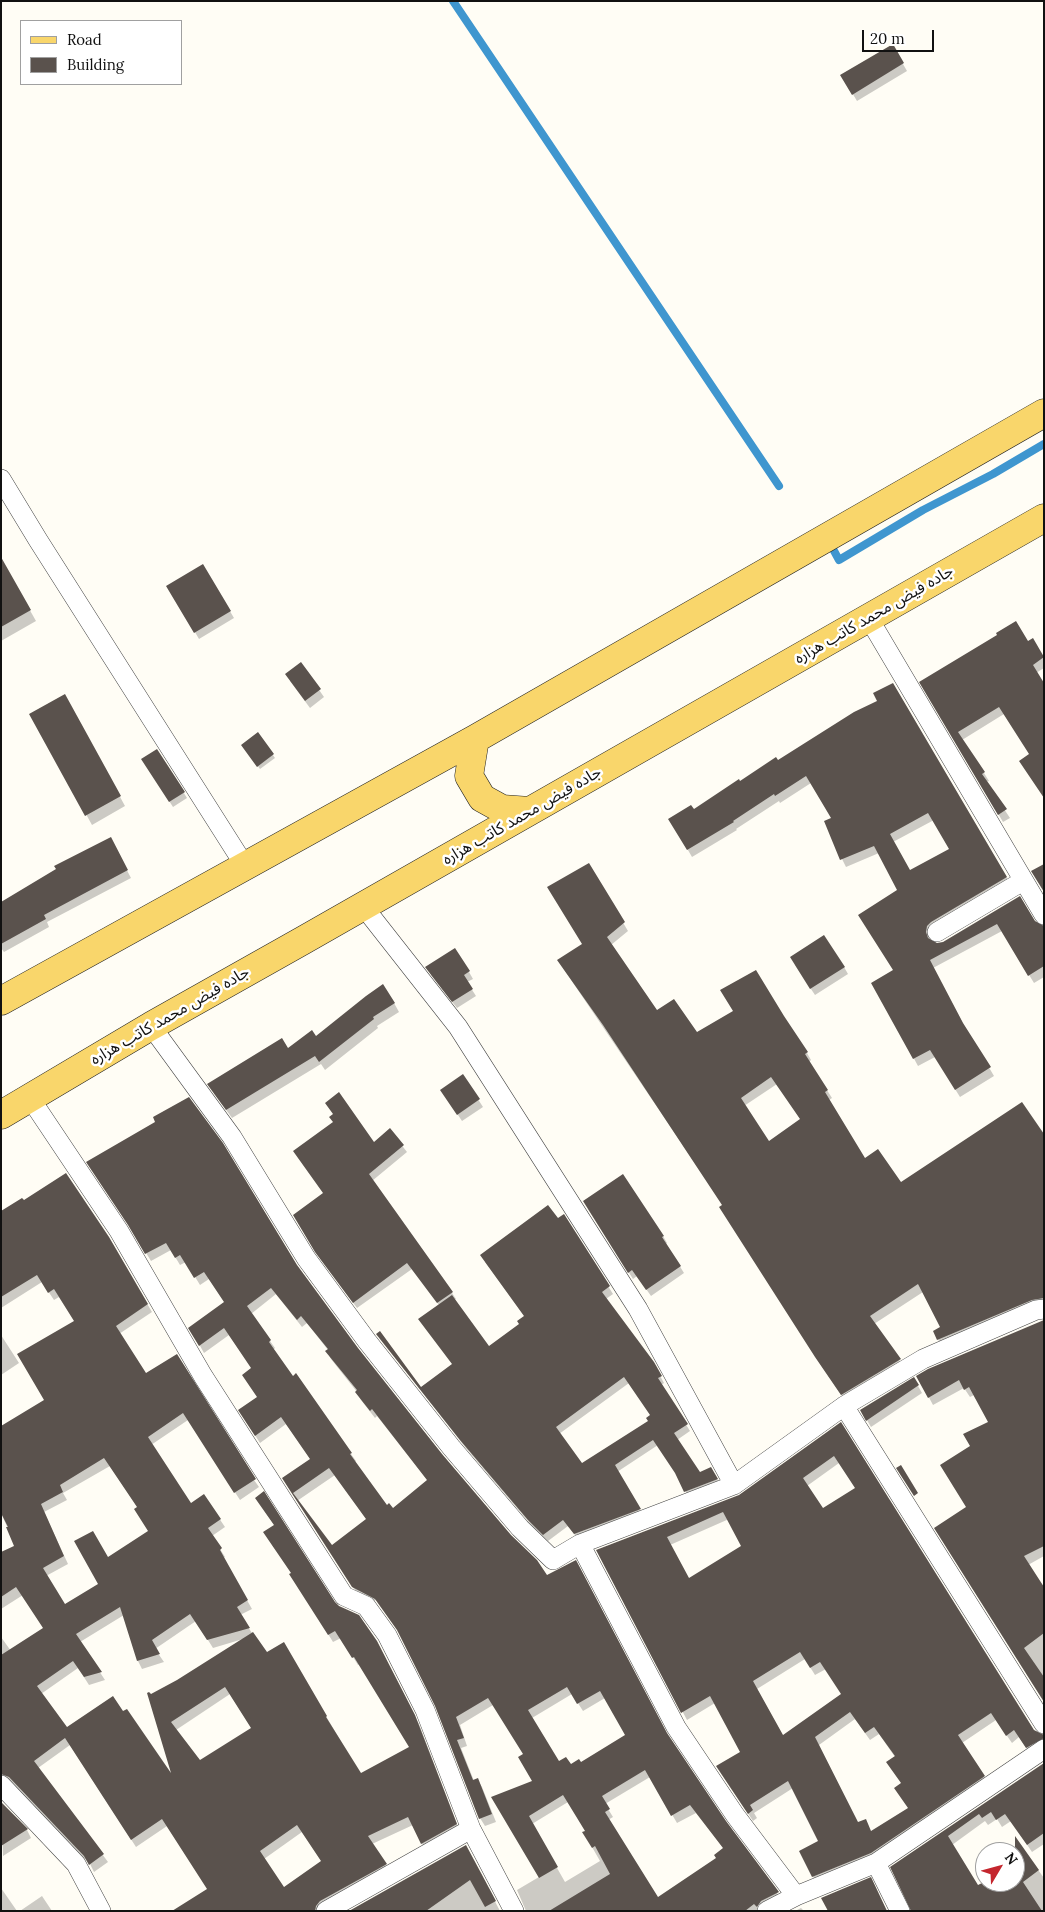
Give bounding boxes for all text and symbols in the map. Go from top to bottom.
legend [20,20,182,85]
scale bar [865,20,938,52]
text: 20 m [870,29,905,48]
text: Road [67,30,102,49]
text: Building [67,55,124,74]
street label: جاده فیض محمد کاتب هزاره [791,562,957,668]
street label: جاده فیض محمد کاتب هزاره [439,763,605,869]
street label: جاده فیض محمد کاتب هزاره [87,963,253,1069]
north arrow [975,1842,1025,1892]
text: N [1001,1849,1022,1868]

